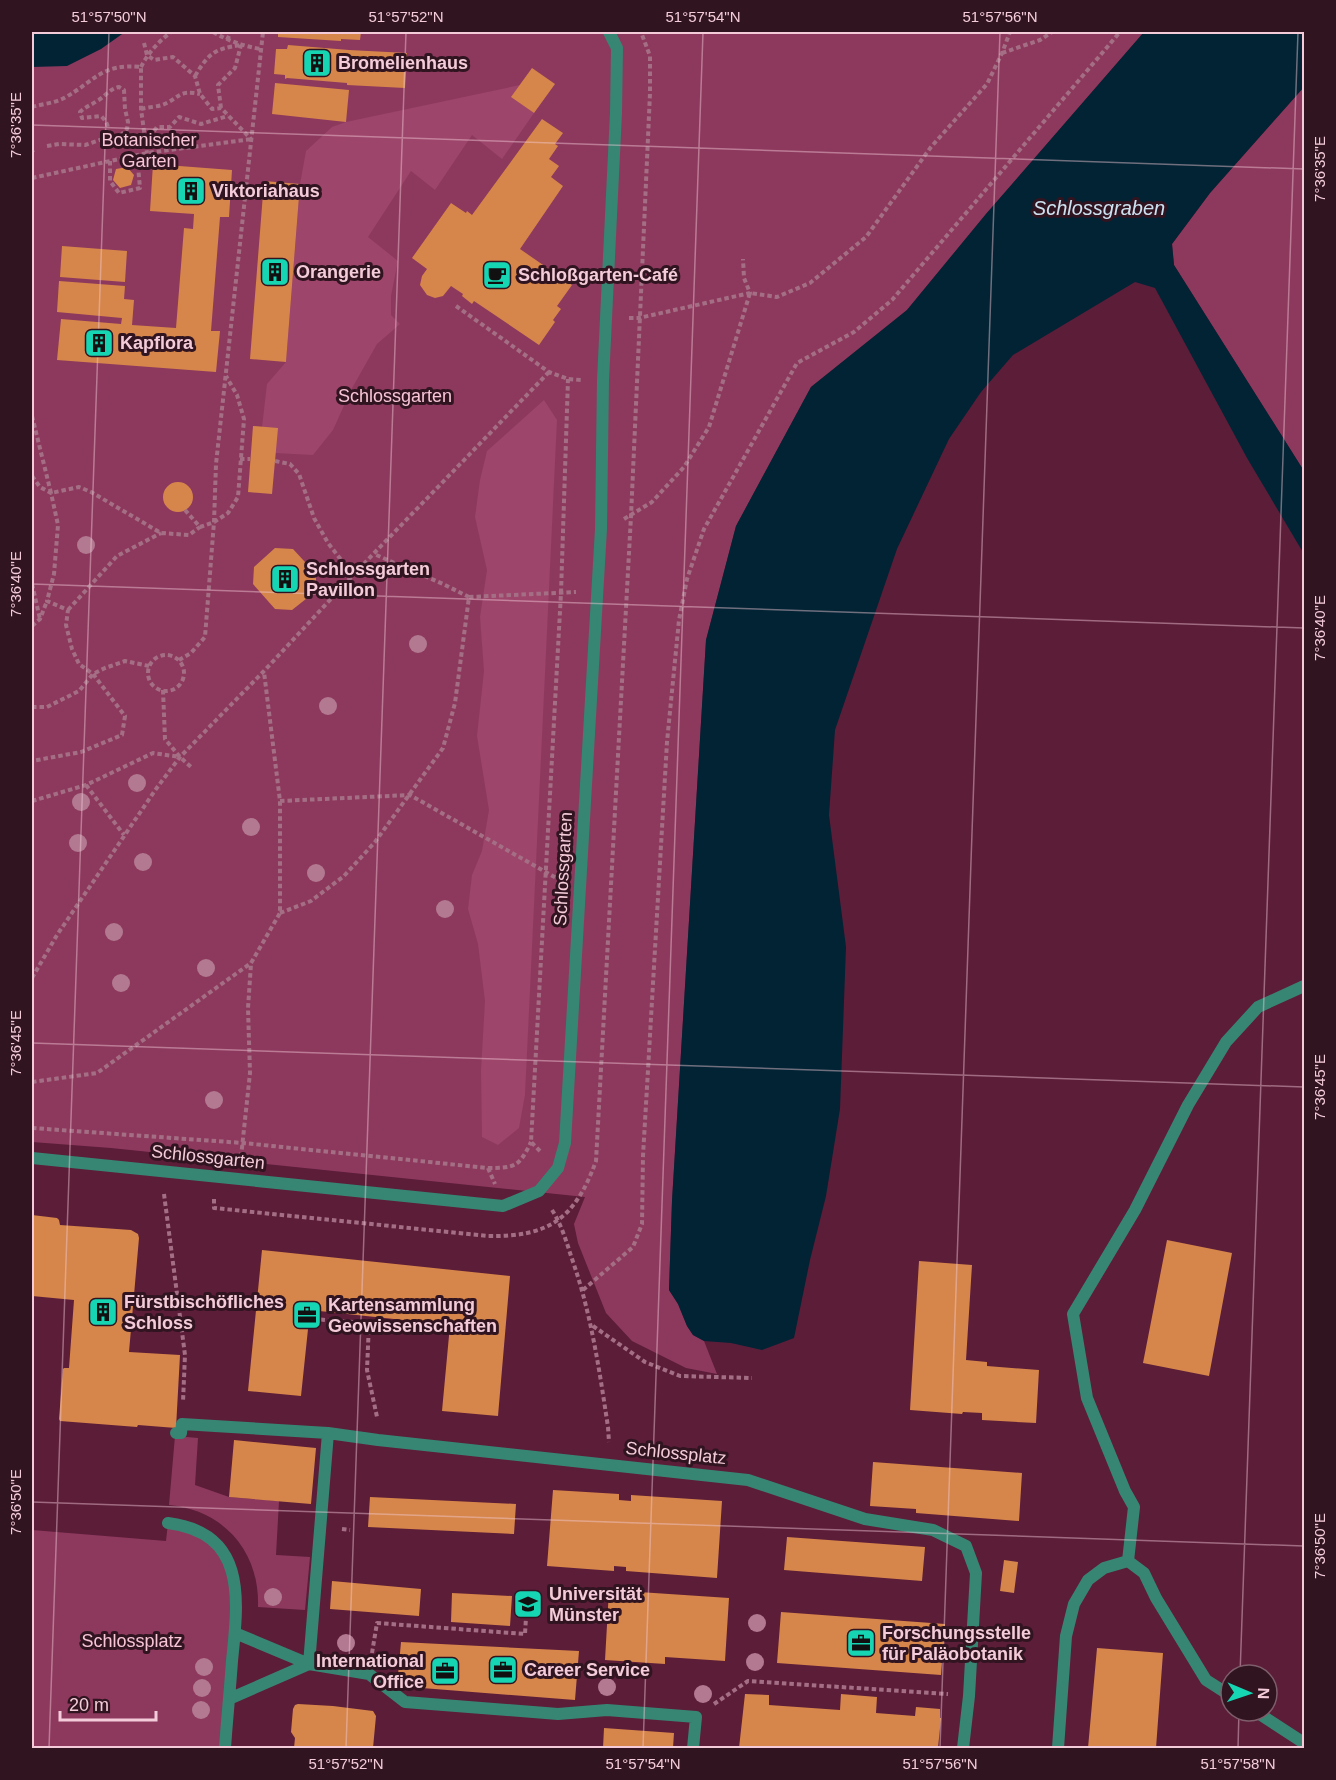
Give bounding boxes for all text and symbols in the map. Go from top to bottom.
text: 51°57'50"N [71,8,147,25]
text: 51°57'52"N [368,8,444,25]
text: 51°57'54"N [665,8,741,25]
text: 51°57'56"N [962,8,1038,25]
building icon: Bromelienhaus [301,47,333,79]
place label: Bromelienhaus [338,53,468,73]
text: 7°36'35"E [7,92,24,158]
park label: Botanischer Garten [101,130,197,171]
text: 7°36'35"E [1311,136,1328,202]
building icon: Viktoriahaus [175,175,207,207]
place label: Viktoriahaus [212,181,320,201]
water label: Schlossgraben [1033,197,1165,219]
building icon: Orangerie [259,256,291,288]
cafe icon: Schloßgarten-Café [481,259,513,291]
place label: Orangerie [296,262,381,282]
place label: Schloßgarten-Café [518,265,678,285]
building icon: Kapflora [83,327,115,359]
place label: Kapflora [120,333,194,353]
park label: Schlossgarten [338,386,452,406]
text: 7°36'40"E [7,551,24,617]
place label: Schlossgarten Pavillon [306,559,430,600]
building icon: Schlossgarten Pavillon [269,563,301,595]
text: 7°36'40"E [1311,595,1328,661]
street label: Schlossgarten [550,812,576,926]
text: 7°36'45"E [7,1010,24,1076]
text: 7°36'45"E [1311,1054,1328,1120]
street label: Schlossgarten [150,1141,266,1173]
place label: Fürstbischöfliches Schloss [124,1292,284,1333]
place label: Kartensammlung Geowissenschaften [328,1295,497,1336]
building icon: Fürstbischöfliches Schloss [87,1296,119,1328]
office icon: Kartensammlung Geowissenschaften [291,1299,323,1331]
street label: Schlossplatz [625,1438,727,1468]
text: 7°36'50"E [7,1469,24,1535]
text: 7°36'50"E [1311,1513,1328,1579]
place label: Universität Münster [549,1584,642,1625]
school or university icon: Universität Münster [512,1588,544,1620]
place label: Forschungsstelle für Paläobotanik [882,1623,1031,1664]
office icon: Forschungsstelle für Paläobotanik [845,1627,877,1659]
park label: Schlossplatz [81,1631,183,1651]
place label: International Office [316,1651,424,1692]
office icon: Career Service [487,1654,519,1686]
office icon: International Office [429,1655,461,1687]
place label: Career Service [524,1660,650,1680]
north arrow [1219,1663,1279,1723]
scale bar [60,1684,156,1722]
text: N [1255,1687,1272,1700]
text: 20 m [69,1695,109,1715]
text: 51°57'52"N [308,1755,384,1772]
text: 51°57'54"N [605,1755,681,1772]
text: 51°57'56"N [902,1755,978,1772]
text: 51°57'58"N [1200,1755,1276,1772]

